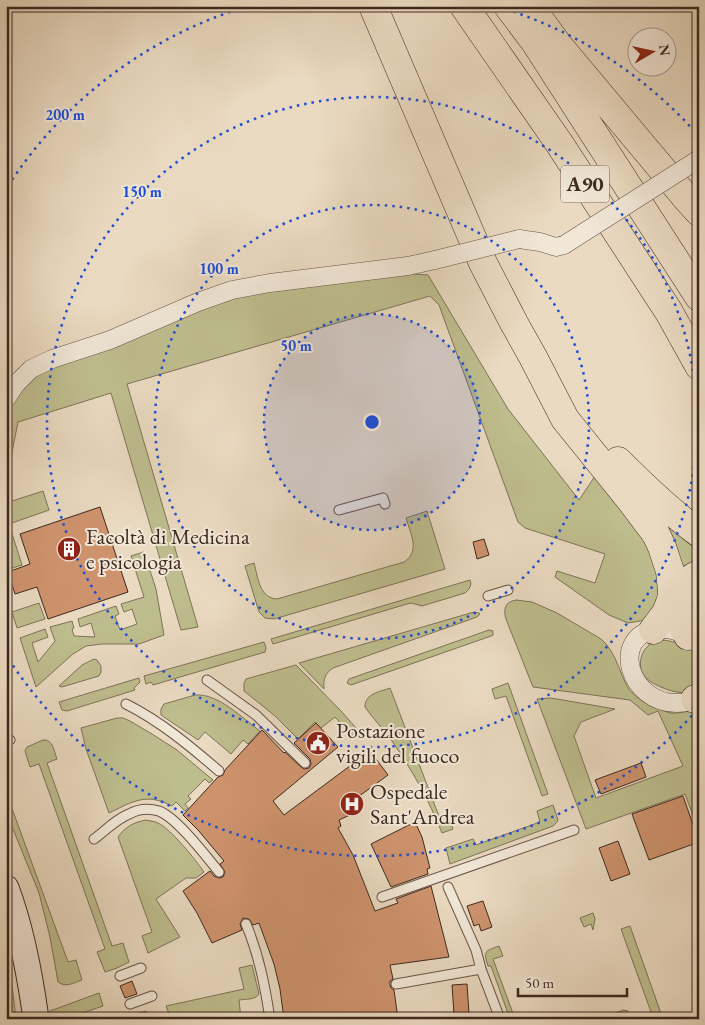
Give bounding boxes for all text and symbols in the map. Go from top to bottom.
north arrow [628,28,678,78]
text: N [655,43,675,58]
text: 200 m [45,105,85,124]
road number: A90 [561,165,609,202]
text: 150 m [122,182,162,201]
text: 100 m [199,259,239,278]
text: 50 m [280,336,312,355]
centre of rings [363,413,381,431]
place label: Facoltà di Medicina e psicologia [86,522,250,576]
building icon: Facoltà di Medicina e psicologia [56,536,82,562]
place label: Postazione vigili del fuoco [336,716,459,770]
public building icon: Postazione vigili del fuoco [305,730,331,756]
place label: Ospedale Sant'Andrea [370,777,475,831]
hospital icon: Ospedale Sant'Andrea [339,791,365,817]
scale bar [518,965,626,997]
text: 50 m [525,973,554,992]

